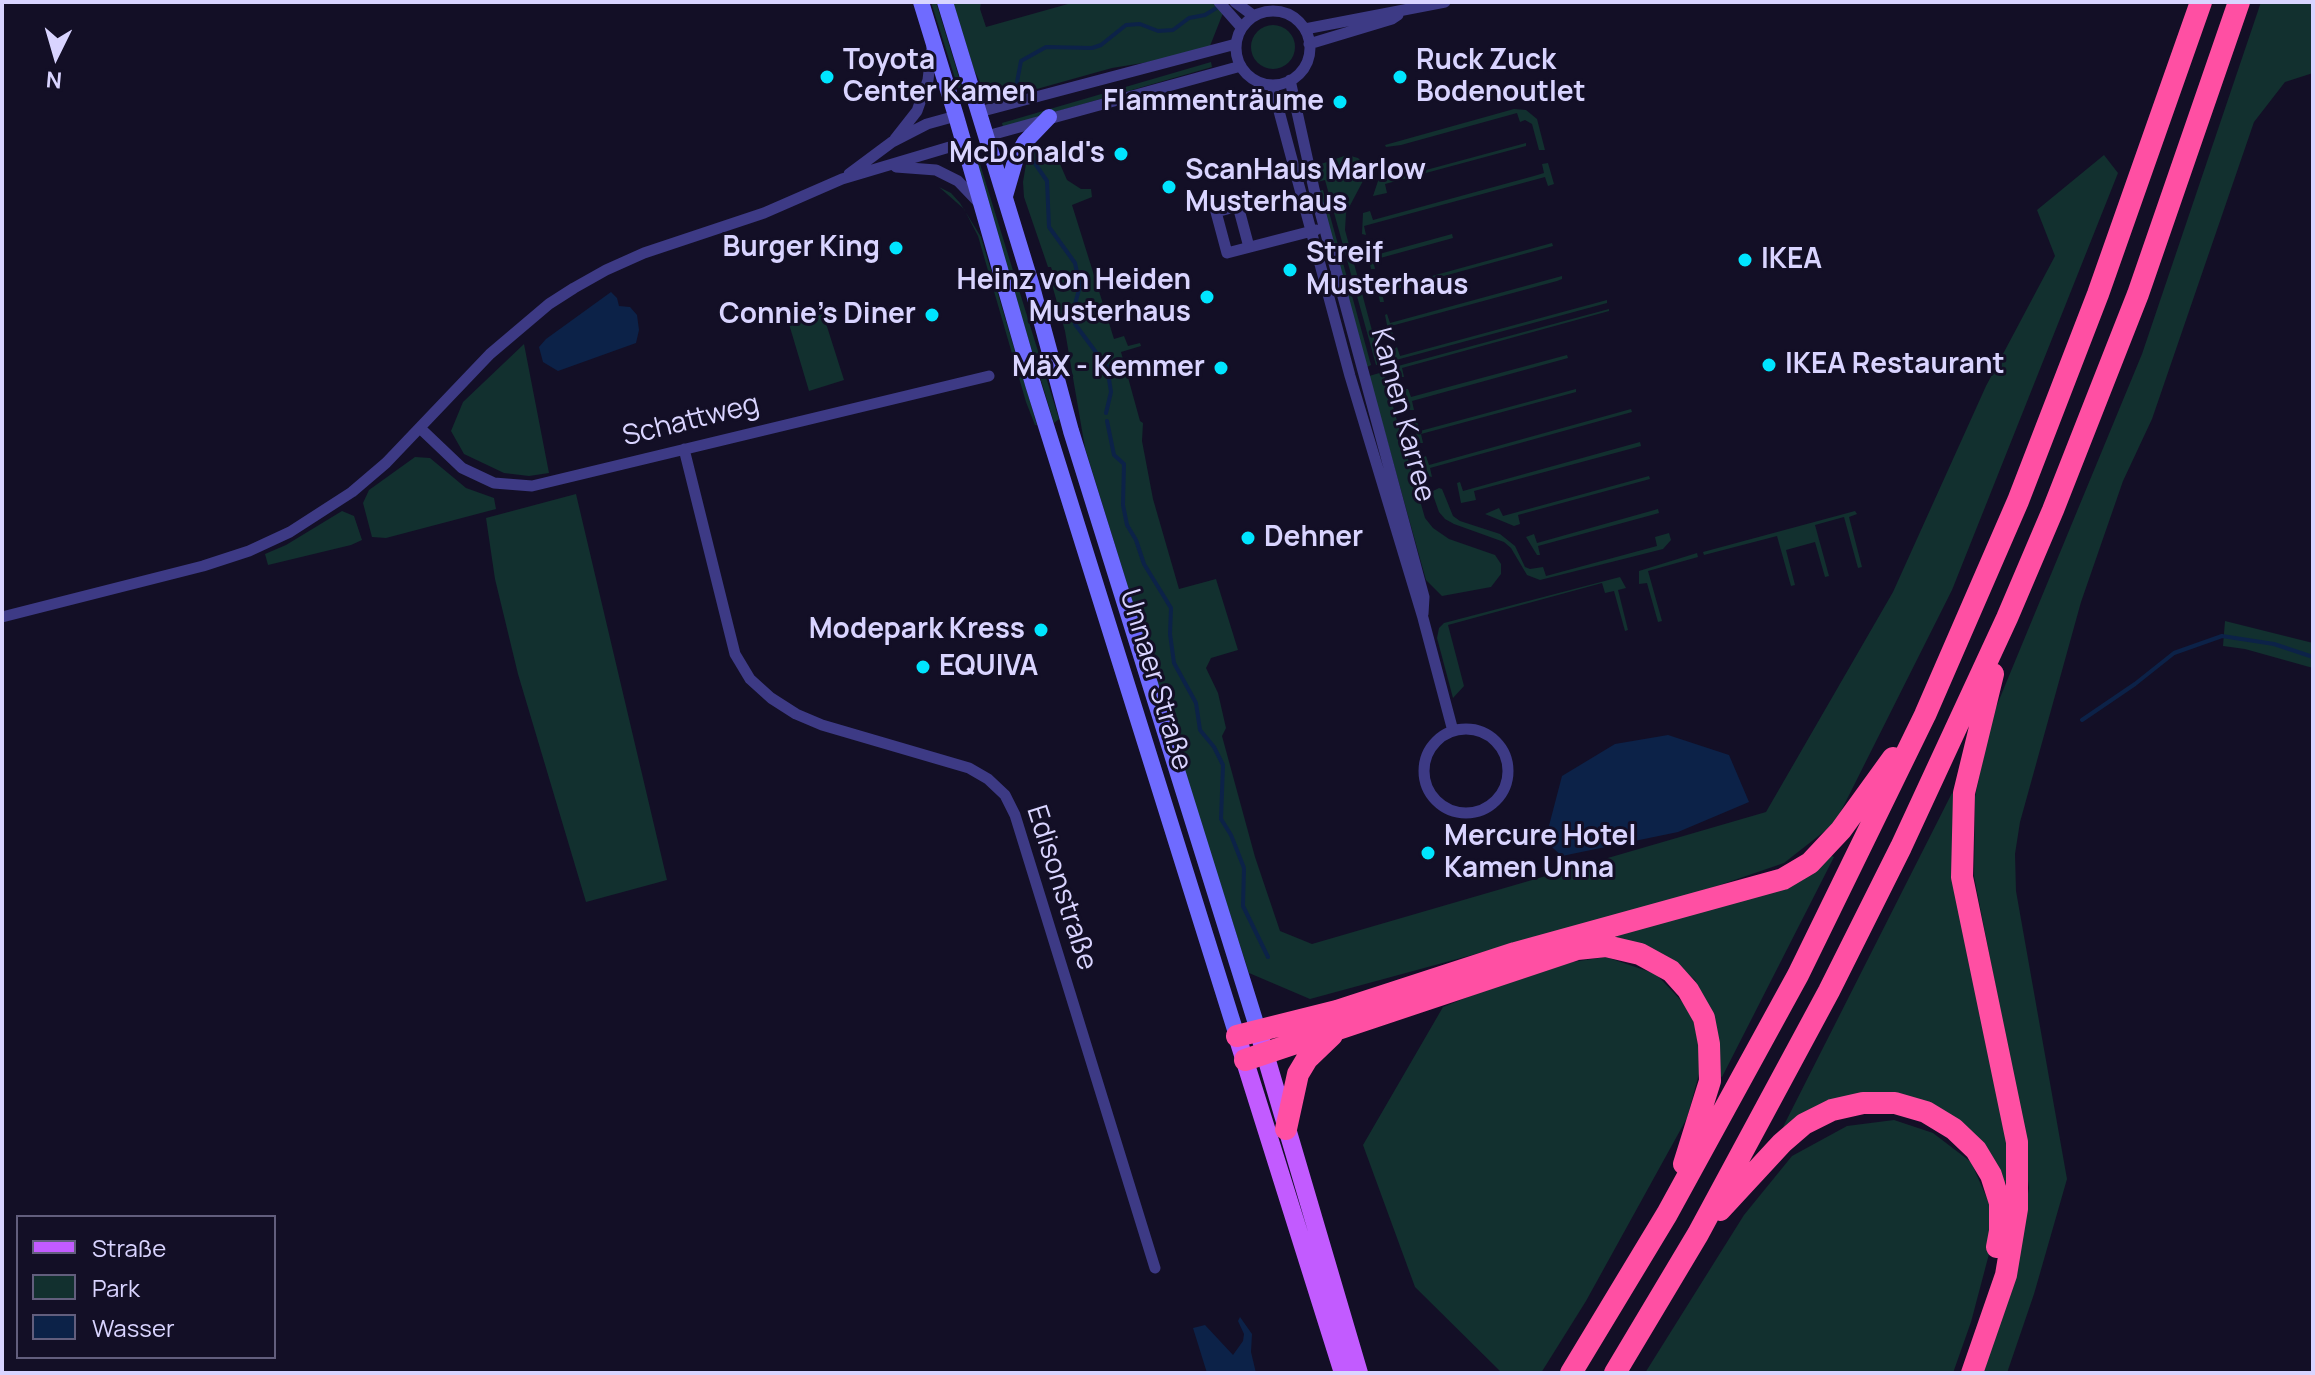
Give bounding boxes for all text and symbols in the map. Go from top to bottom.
north arrow [16,16,96,96]
place label: Toyota Center Kamen [843,44,1036,110]
place label: Ruck Zuck Bodenoutlet [1416,44,1586,110]
text: N [45,64,63,96]
marker: Toyota Center Kamen [818,68,836,86]
marker: Ruck Zuck Bodenoutlet [1391,68,1409,86]
place label: Flammenträume [1103,85,1324,119]
marker: Flammenträume [1331,93,1349,111]
place label: McDonald's [949,137,1105,171]
marker: McDonald's [1112,145,1130,163]
place label: ScanHaus Marlow Musterhaus [1185,154,1426,220]
marker: ScanHaus Marlow Musterhaus [1160,178,1178,196]
place label: Burger King [723,231,880,265]
place label: Streif Musterhaus [1306,237,1468,303]
marker: Burger King [887,239,905,257]
place label: IKEA [1761,243,1822,277]
marker: IKEA [1736,251,1754,269]
marker: Streif Musterhaus [1281,261,1299,279]
place label: Heinz von Heiden Musterhaus [957,264,1191,330]
marker: Heinz von Heiden Musterhaus [1198,288,1216,306]
place label: Connie’s Diner [719,298,916,332]
marker: Connie’s Diner [923,306,941,324]
street label: Kamen Karree [1363,324,1441,506]
place label: IKEA Restaurant [1785,348,2005,382]
place label: MäX - Kemmer [1012,351,1205,385]
marker: IKEA Restaurant [1760,356,1778,374]
marker: MäX - Kemmer [1212,359,1230,377]
street label: Schattweg [619,388,763,454]
place label: Dehner [1264,521,1363,555]
marker: Dehner [1239,529,1257,547]
street label: Unnaer Straße [1112,586,1198,774]
place label: Modepark Kress [809,613,1025,647]
marker: Modepark Kress [1032,621,1050,639]
place label: EQUIVA [939,650,1038,684]
marker: EQUIVA [914,658,932,676]
street label: Edisonstraße [1019,801,1103,975]
place label: Mercure Hotel Kamen Unna [1444,820,1636,886]
marker: Mercure Hotel Kamen Unna [1419,844,1437,862]
legend [16,1215,276,1359]
text: Straße [92,1231,166,1264]
text: Park [92,1271,140,1304]
text: Wasser [92,1311,175,1344]

